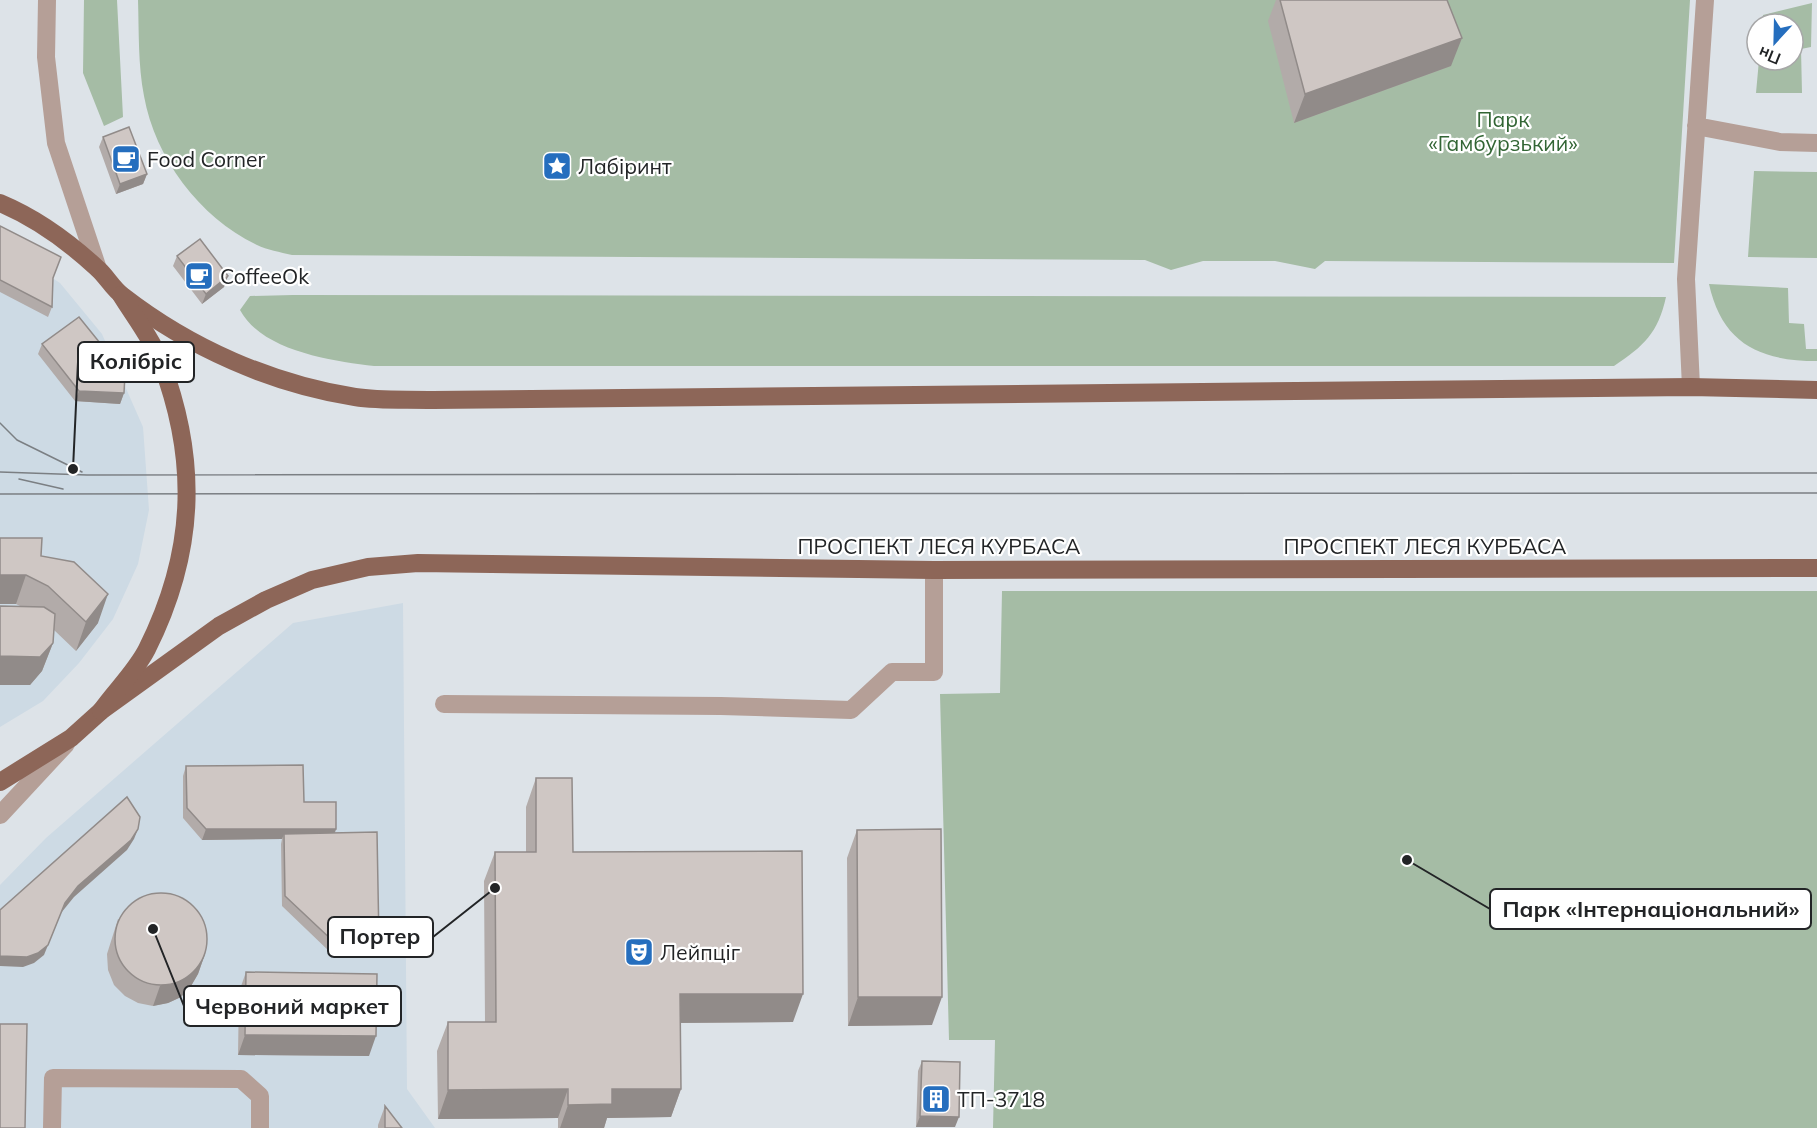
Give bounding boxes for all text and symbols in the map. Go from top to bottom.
north arrow [1745,12,1805,72]
text: Пн [1755,42,1783,69]
park label: Парк «Гамбурзький» [1428,106,1578,156]
cafe icon: Food Corner [110,143,142,175]
place label: Food Corner [147,146,265,172]
place icon: Лабіринт [541,150,573,182]
place label: Лабіринт [578,153,672,179]
cafe icon: CoffeeOk [183,260,215,292]
place label: CoffeeOk [220,263,309,289]
callout: Колібріс [78,342,194,382]
text: Колібріс [90,347,182,375]
street label: ПРОСПЕКТ ЛЕСЯ КУРБАСА [797,533,1081,559]
street label: ПРОСПЕКТ ЛЕСЯ КУРБАСА [1283,533,1567,559]
callout: Парк «Інтернаціональний» [1490,889,1811,929]
text: Парк «Інтернаціональний» [1503,895,1800,923]
callout: Портер [328,917,433,957]
text: Портер [339,922,421,950]
theatre icon: Лейпціг [623,936,655,968]
place label: Лейпціг [660,939,741,965]
callout: Червоний маркет [184,986,401,1026]
text: Червоний маркет [195,992,389,1020]
building icon: ТП-3718 [920,1083,952,1115]
place label: ТП-3718 [957,1086,1045,1112]

